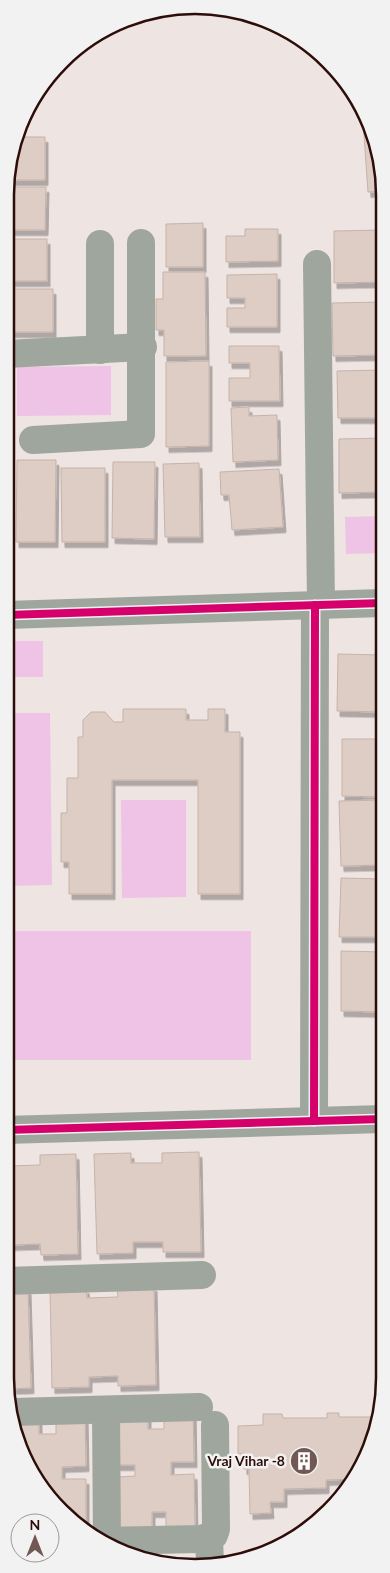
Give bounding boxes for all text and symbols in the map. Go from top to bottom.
building icon: Vraj Vihar -8 [289,1446,319,1476]
place label: Vraj Vihar -8 [206,1452,285,1469]
north arrow [10,1513,60,1563]
text: N [30,1516,40,1533]

